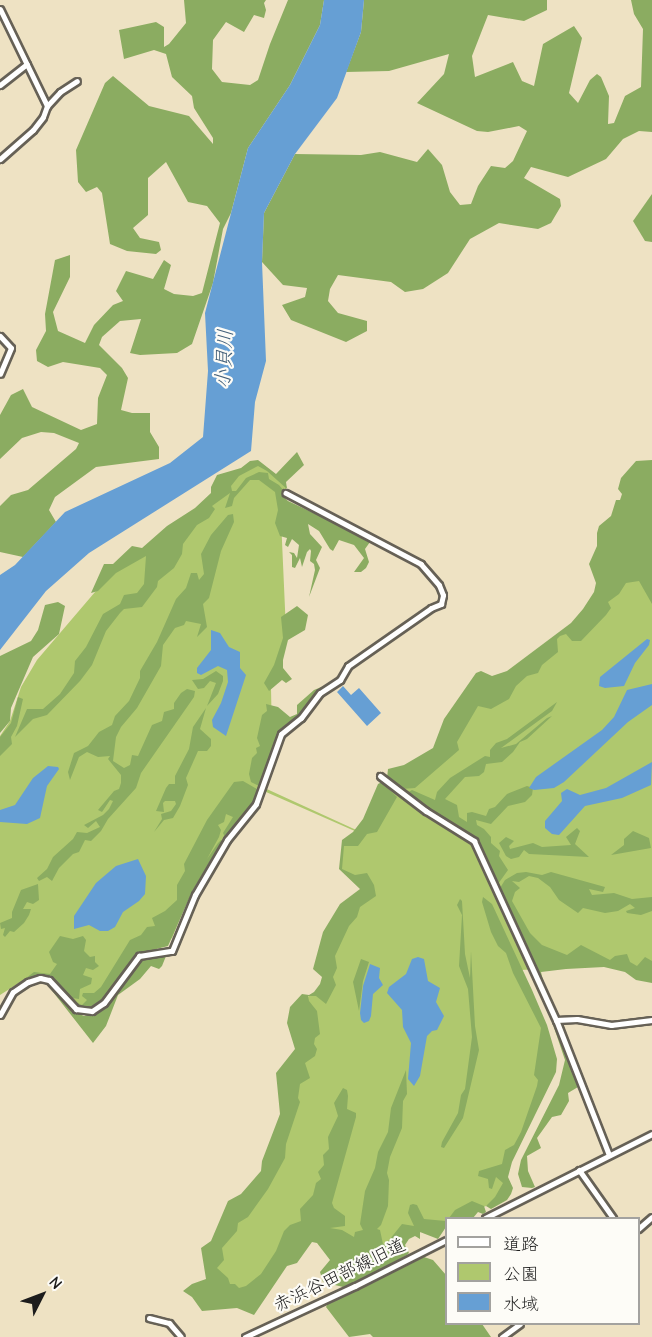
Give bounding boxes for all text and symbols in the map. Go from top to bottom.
water label: 小貝川 [210,328,238,390]
legend [445,1217,640,1325]
text: 道路 [503,1234,539,1255]
street label: 赤浜谷田部線旧道 [271,1235,409,1317]
text: 公園 [503,1264,539,1285]
north arrow [12,1265,72,1325]
text: N [45,1273,66,1293]
text: 水域 [503,1294,539,1315]

